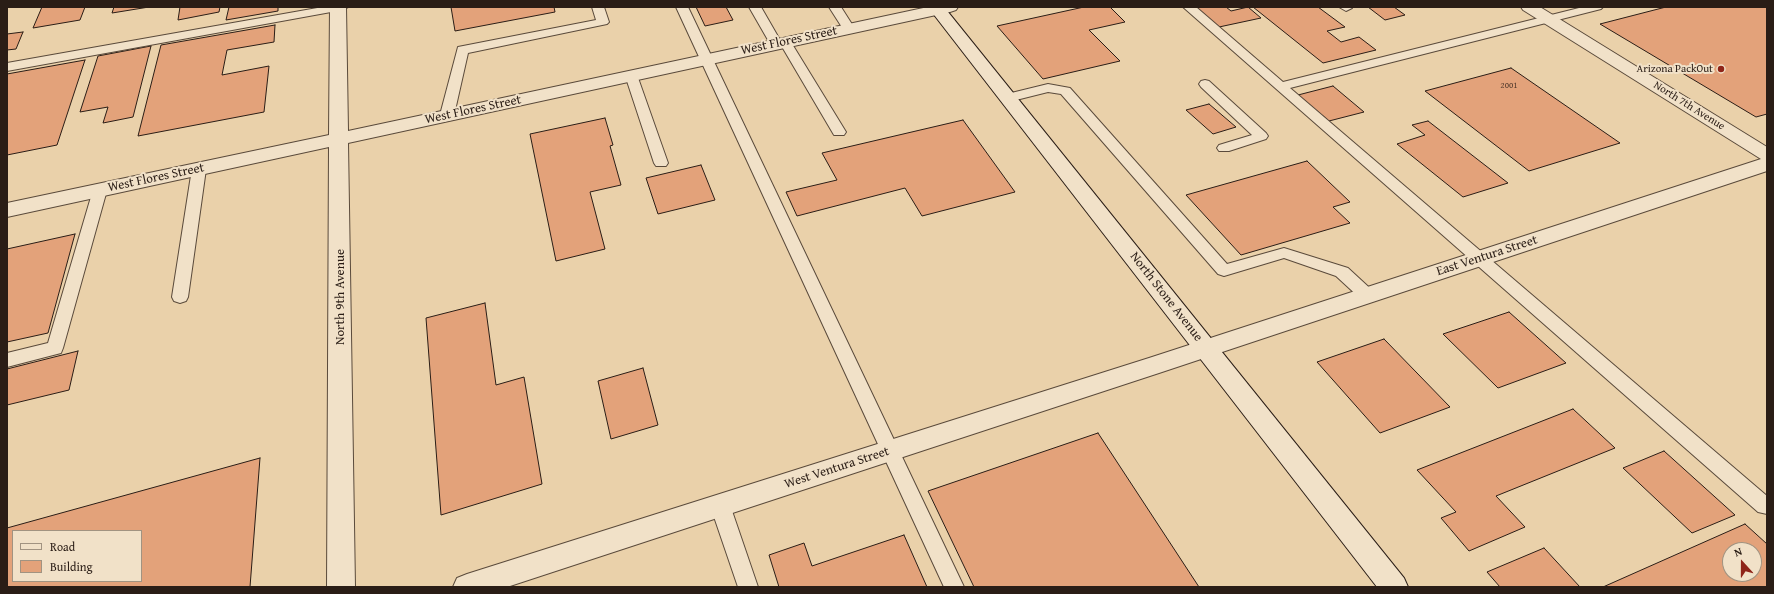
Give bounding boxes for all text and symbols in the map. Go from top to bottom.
street label: West Flores Street [739,23,839,59]
place label: Arizona PackOut [1637,62,1713,76]
marker: Arizona PackOut [1716,64,1726,74]
street label: North 7th Avenue [1651,79,1727,133]
house number: 2001 [1500,81,1518,91]
street label: West Flores Street [423,92,523,128]
street label: West Flores Street [106,160,206,196]
street label: East Ventura Street [1435,232,1539,280]
street label: North 9th Avenue [333,249,349,345]
street label: North Stone Avenue [1126,249,1206,345]
street label: West Ventura Street [783,444,891,492]
legend [12,530,142,582]
text: Road [50,538,75,555]
north arrow [1722,542,1762,582]
text: N [1732,543,1744,561]
text: Building [50,558,93,575]

